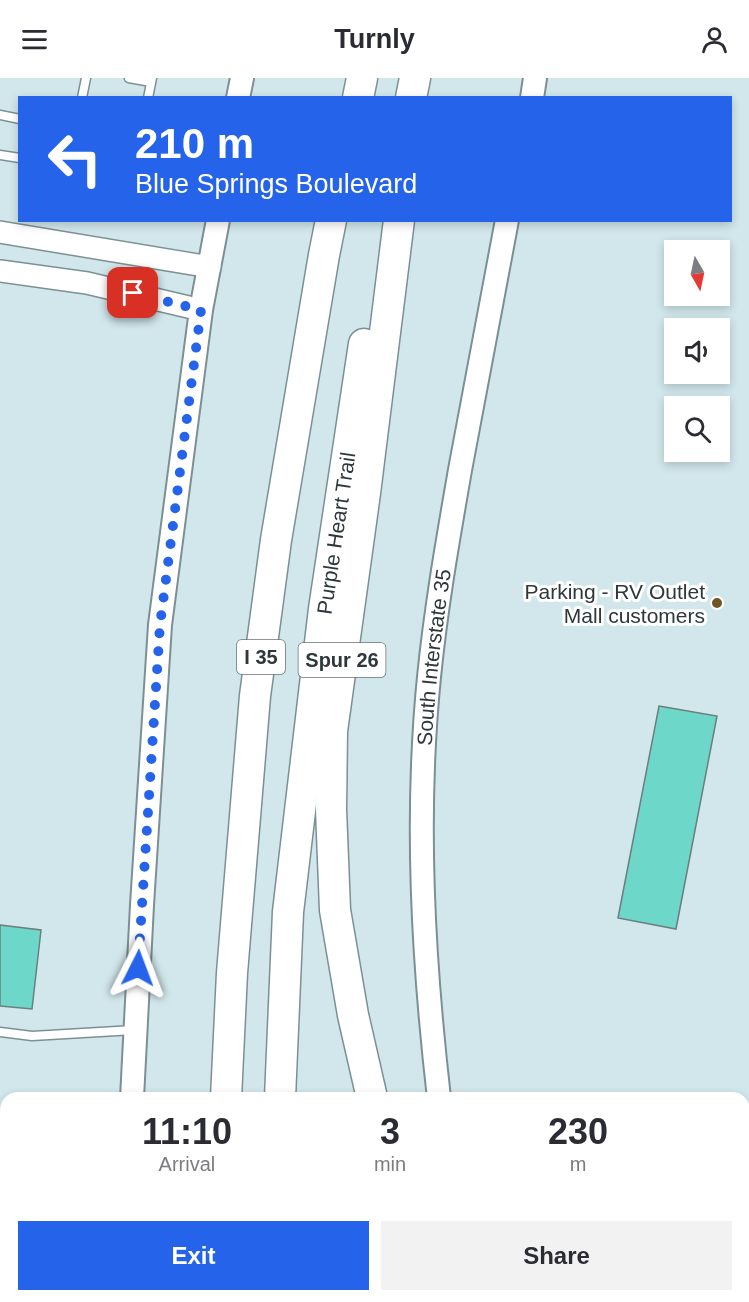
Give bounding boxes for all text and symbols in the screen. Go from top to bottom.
icon: menu [18,23,51,56]
icon: person [698,23,731,56]
text: Turnly [334,24,415,54]
icon: left [36,120,114,198]
text: 210 m [135,120,254,167]
text: Blue Springs Boulevard [135,169,417,199]
north arrow [664,240,730,306]
map controls [664,240,730,462]
pin [107,267,158,318]
icon: arrive [116,276,149,309]
button: sound [664,318,730,384]
button: search [664,396,730,462]
street label: Purple Heart Trail [312,451,359,616]
street label: South Interstate 35 [412,567,455,746]
place label: Parking - RV Outlet Mall customers [524,580,705,627]
marker: Parking - RV Outlet Mall customers [710,596,724,610]
road number: I 35 [237,640,285,674]
road number: Spur 26 [298,643,386,677]
position arrow [106,936,170,1000]
text: 11:10 [142,1111,232,1152]
text: 3 [380,1111,400,1152]
text: 230 [548,1111,608,1152]
text: Arrival [159,1153,215,1175]
text: min [374,1153,406,1175]
text: m [570,1153,586,1175]
button: Exit [18,1221,369,1290]
button: Share [381,1221,732,1290]

